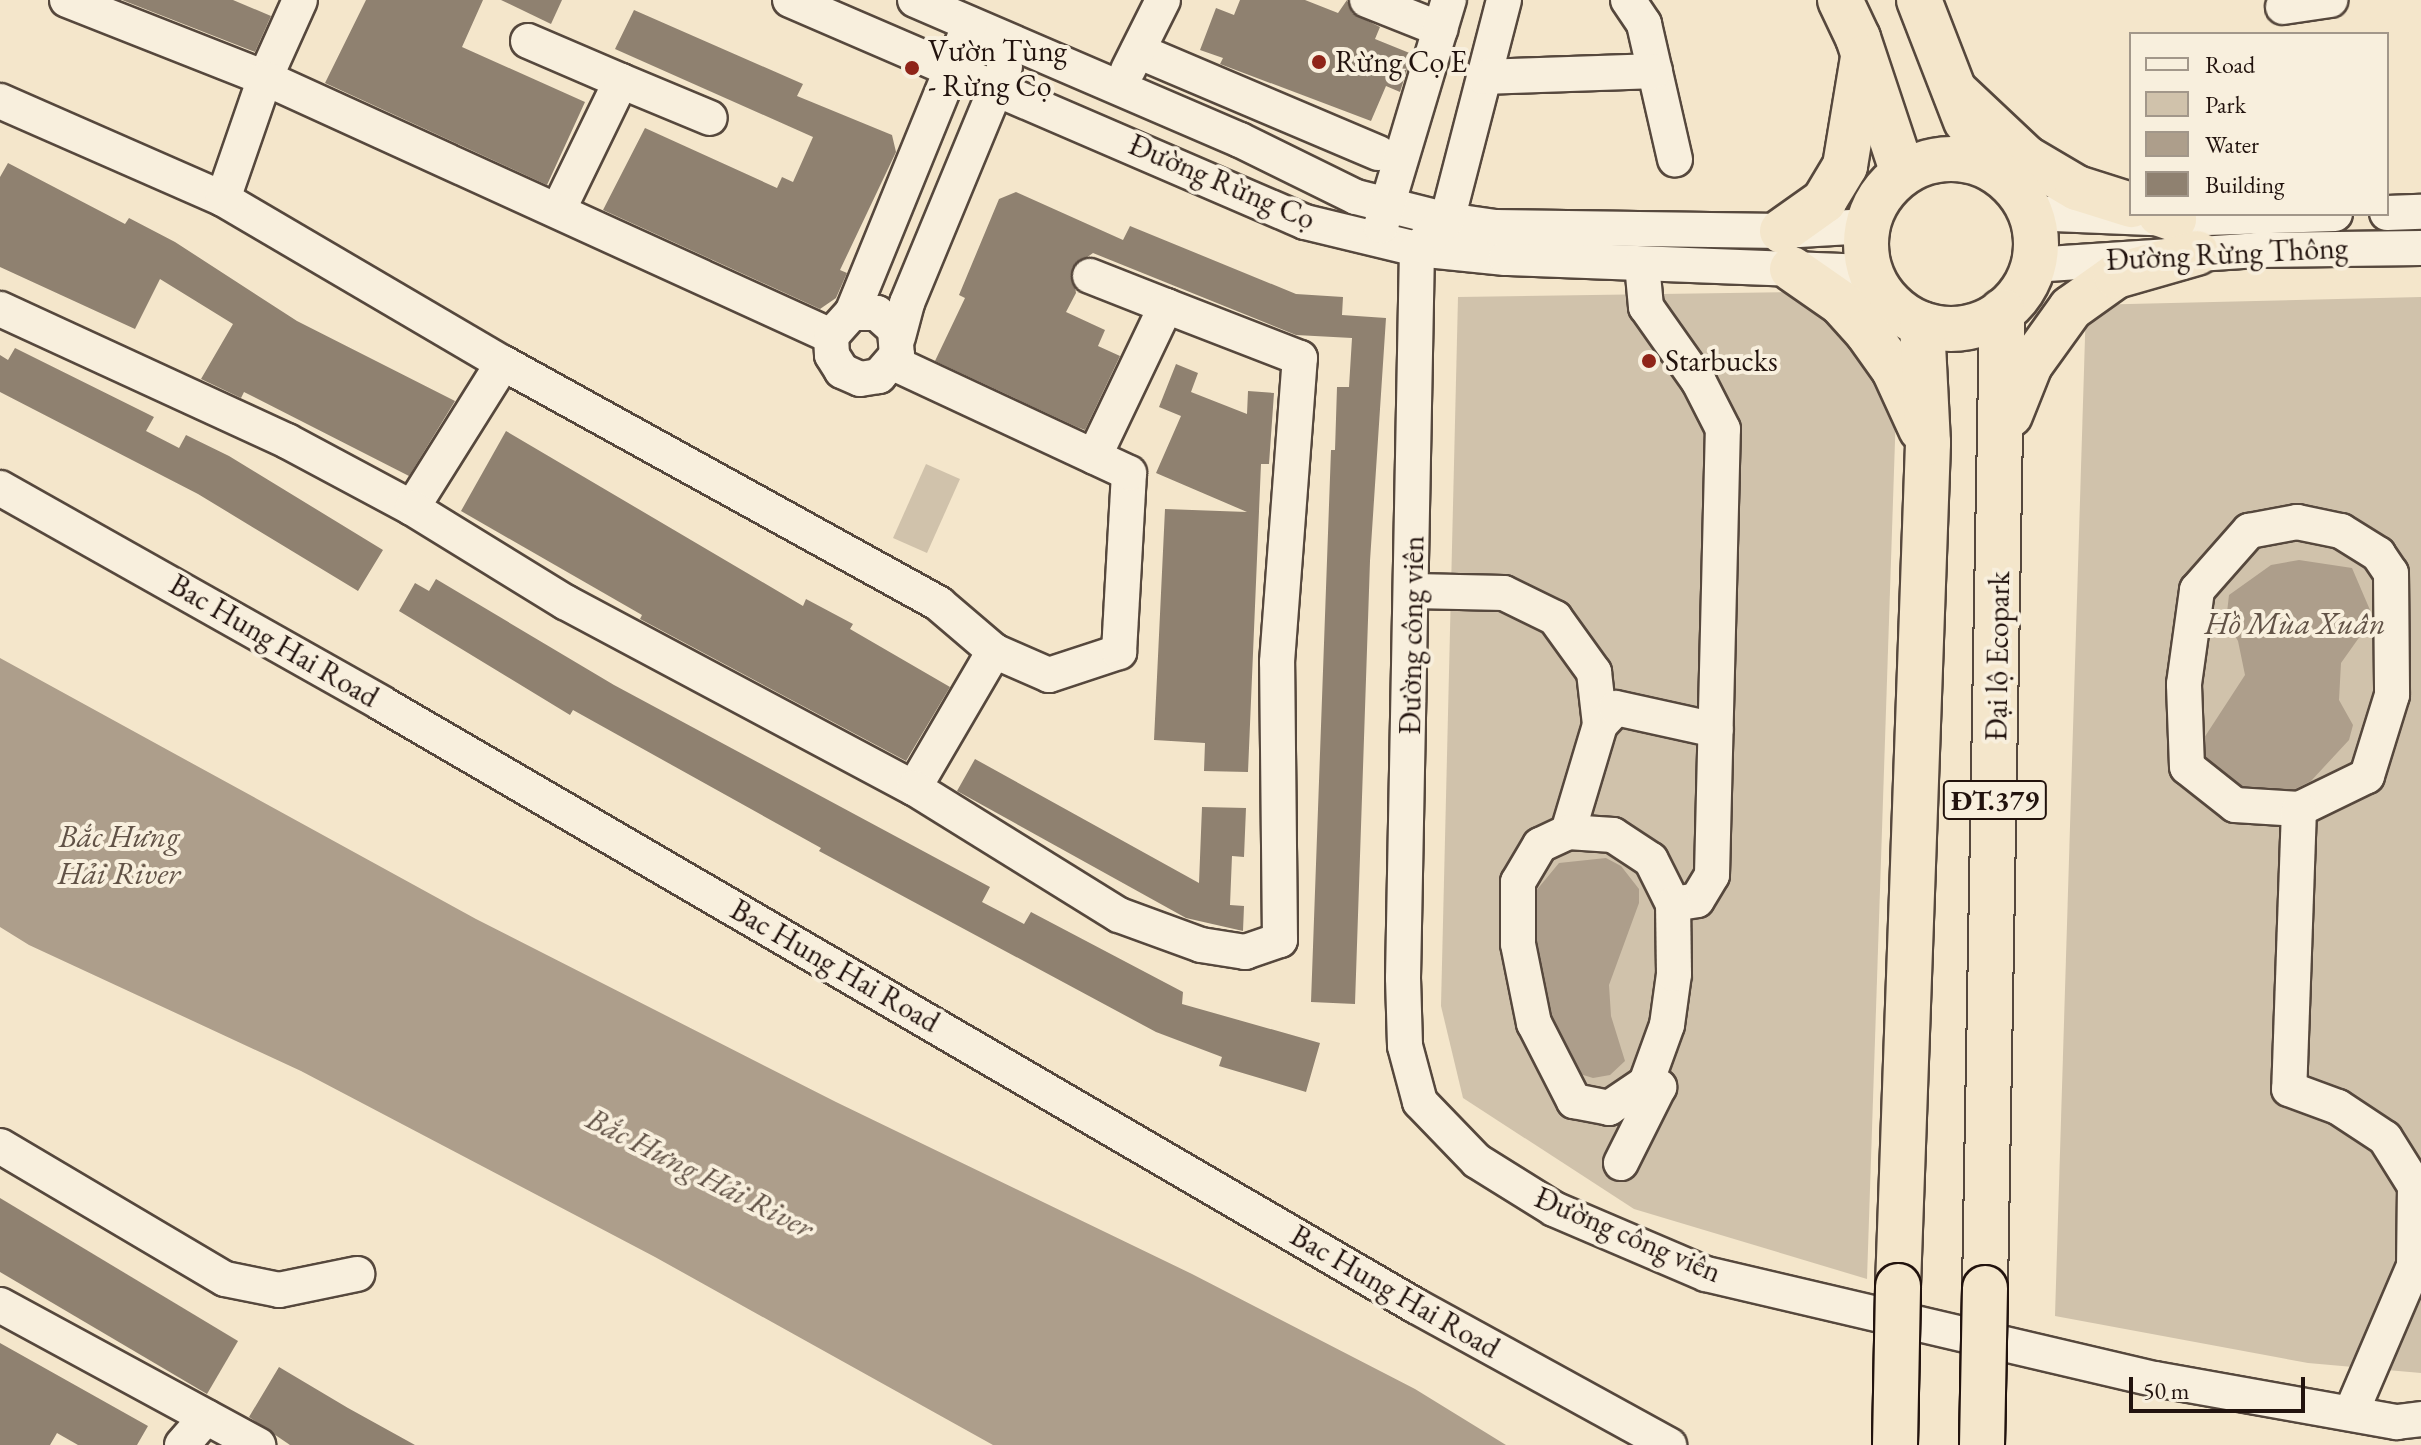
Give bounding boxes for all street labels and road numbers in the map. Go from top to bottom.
street label: Đường Rừng Cọ [1123,127,1321,237]
street label: Đường Rừng Thông [2105,230,2349,278]
street label: Đường công viên [1392,535,1432,735]
street label: Bac Hung Hai Road [163,567,385,715]
street label: Đại lộ Ecopark [1979,571,2017,741]
road number: ĐT.379 [1941,776,2049,824]
street label: Bac Hung Hai Road [724,892,946,1040]
street label: Đường công viên [1529,1180,1727,1290]
street label: Bac Hung Hai Road [1284,1218,1506,1366]

